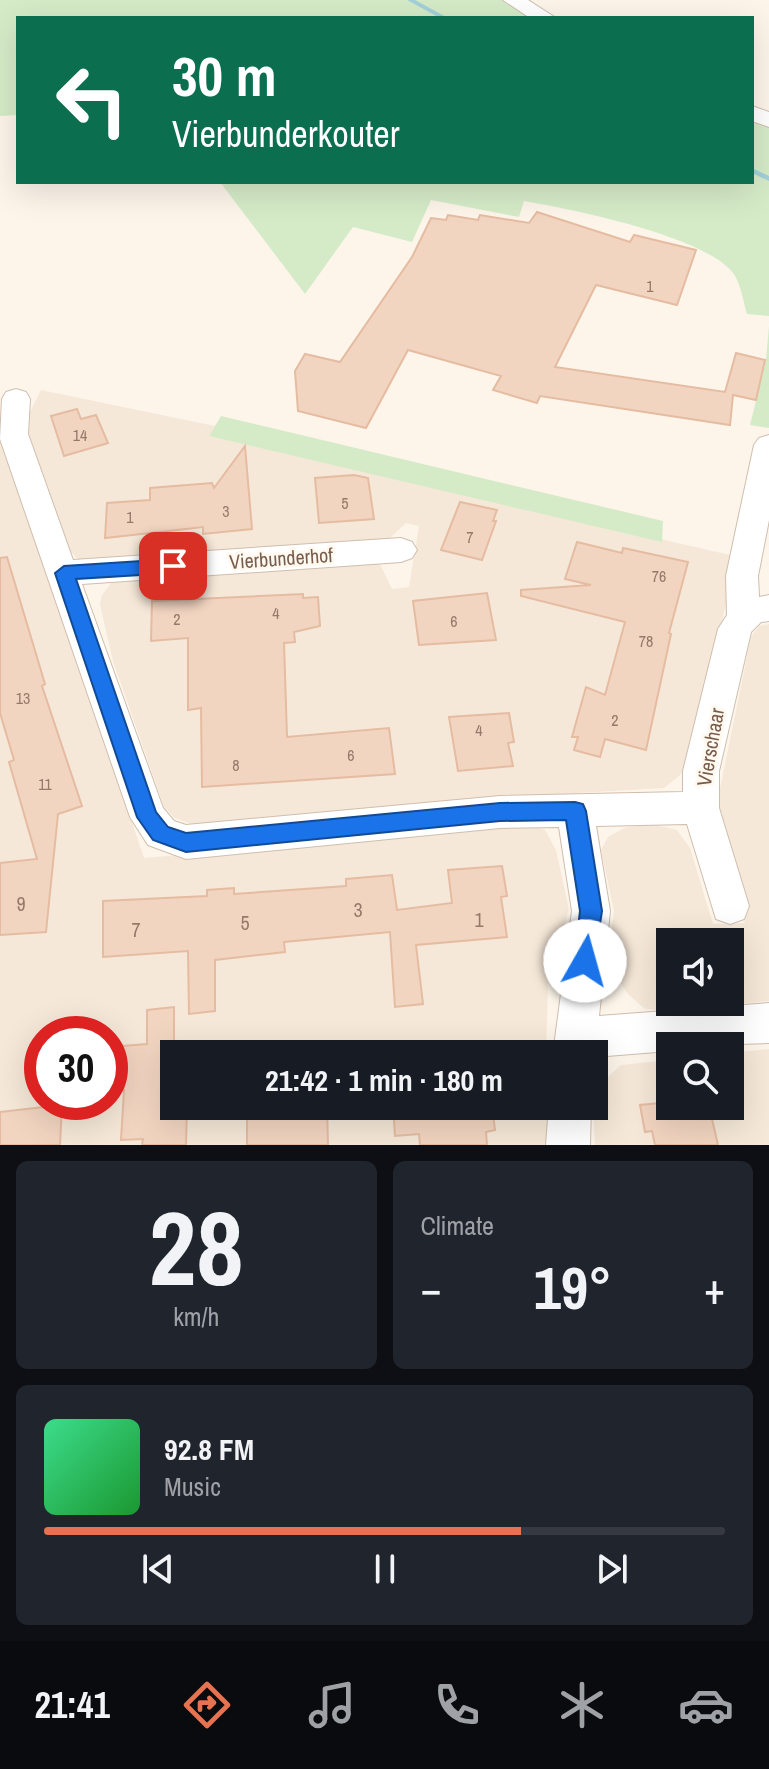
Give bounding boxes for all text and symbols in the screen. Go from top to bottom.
text: 30 m [172,38,277,113]
icon: left [40,48,144,152]
text: Vierbunderkouter [172,110,400,158]
house number: 1 [646,275,654,297]
house number: 14 [73,424,87,446]
house number: 5 [341,492,349,514]
house number: 3 [222,500,230,522]
house number: 1 [126,506,134,528]
house number: 7 [466,526,474,548]
pin [139,532,207,600]
street label: Vierbunderhof [228,541,334,575]
icon: arrive [151,544,195,588]
house number: 76 [652,565,666,587]
house number: 4 [272,602,280,624]
house number: 2 [173,608,181,630]
house number: 6 [450,610,458,632]
house number: 78 [639,630,653,652]
house number: 13 [16,687,30,709]
street label: Vierschaar [690,705,730,788]
house number: 2 [611,709,619,731]
house number: 4 [475,719,483,741]
house number: 6 [347,744,355,766]
house number: 8 [232,754,240,776]
house number: 11 [38,773,53,795]
house number: 9 [16,890,26,917]
house number: 3 [353,896,363,923]
house number: 1 [474,906,484,933]
house number: 5 [240,909,250,936]
house number: 7 [131,916,141,943]
position arrow [543,919,627,1003]
map controls [656,928,744,1120]
button: sound [656,928,744,1016]
speed limit sign: 30 [24,1016,128,1120]
button: search [656,1032,744,1120]
text: 21:42 · 1 min · 180 m [265,1060,503,1100]
text: 28 [149,1177,244,1317]
text: Climate [421,1208,494,1243]
text: 19° [533,1247,612,1328]
text: − [421,1258,442,1318]
text: + [704,1258,725,1318]
text: km/h [173,1299,219,1334]
text: 92.8 FM [164,1429,254,1469]
text: Music [164,1469,221,1504]
icon: previous [136,1547,180,1591]
icon: pause [363,1547,407,1591]
icon: next [590,1547,634,1591]
icon: directions [179,1677,235,1733]
icon: music [304,1677,360,1733]
icon: phone [429,1677,485,1733]
icon: climate [554,1677,610,1733]
icon: car [678,1677,734,1733]
text: 21:41 [34,1681,110,1729]

